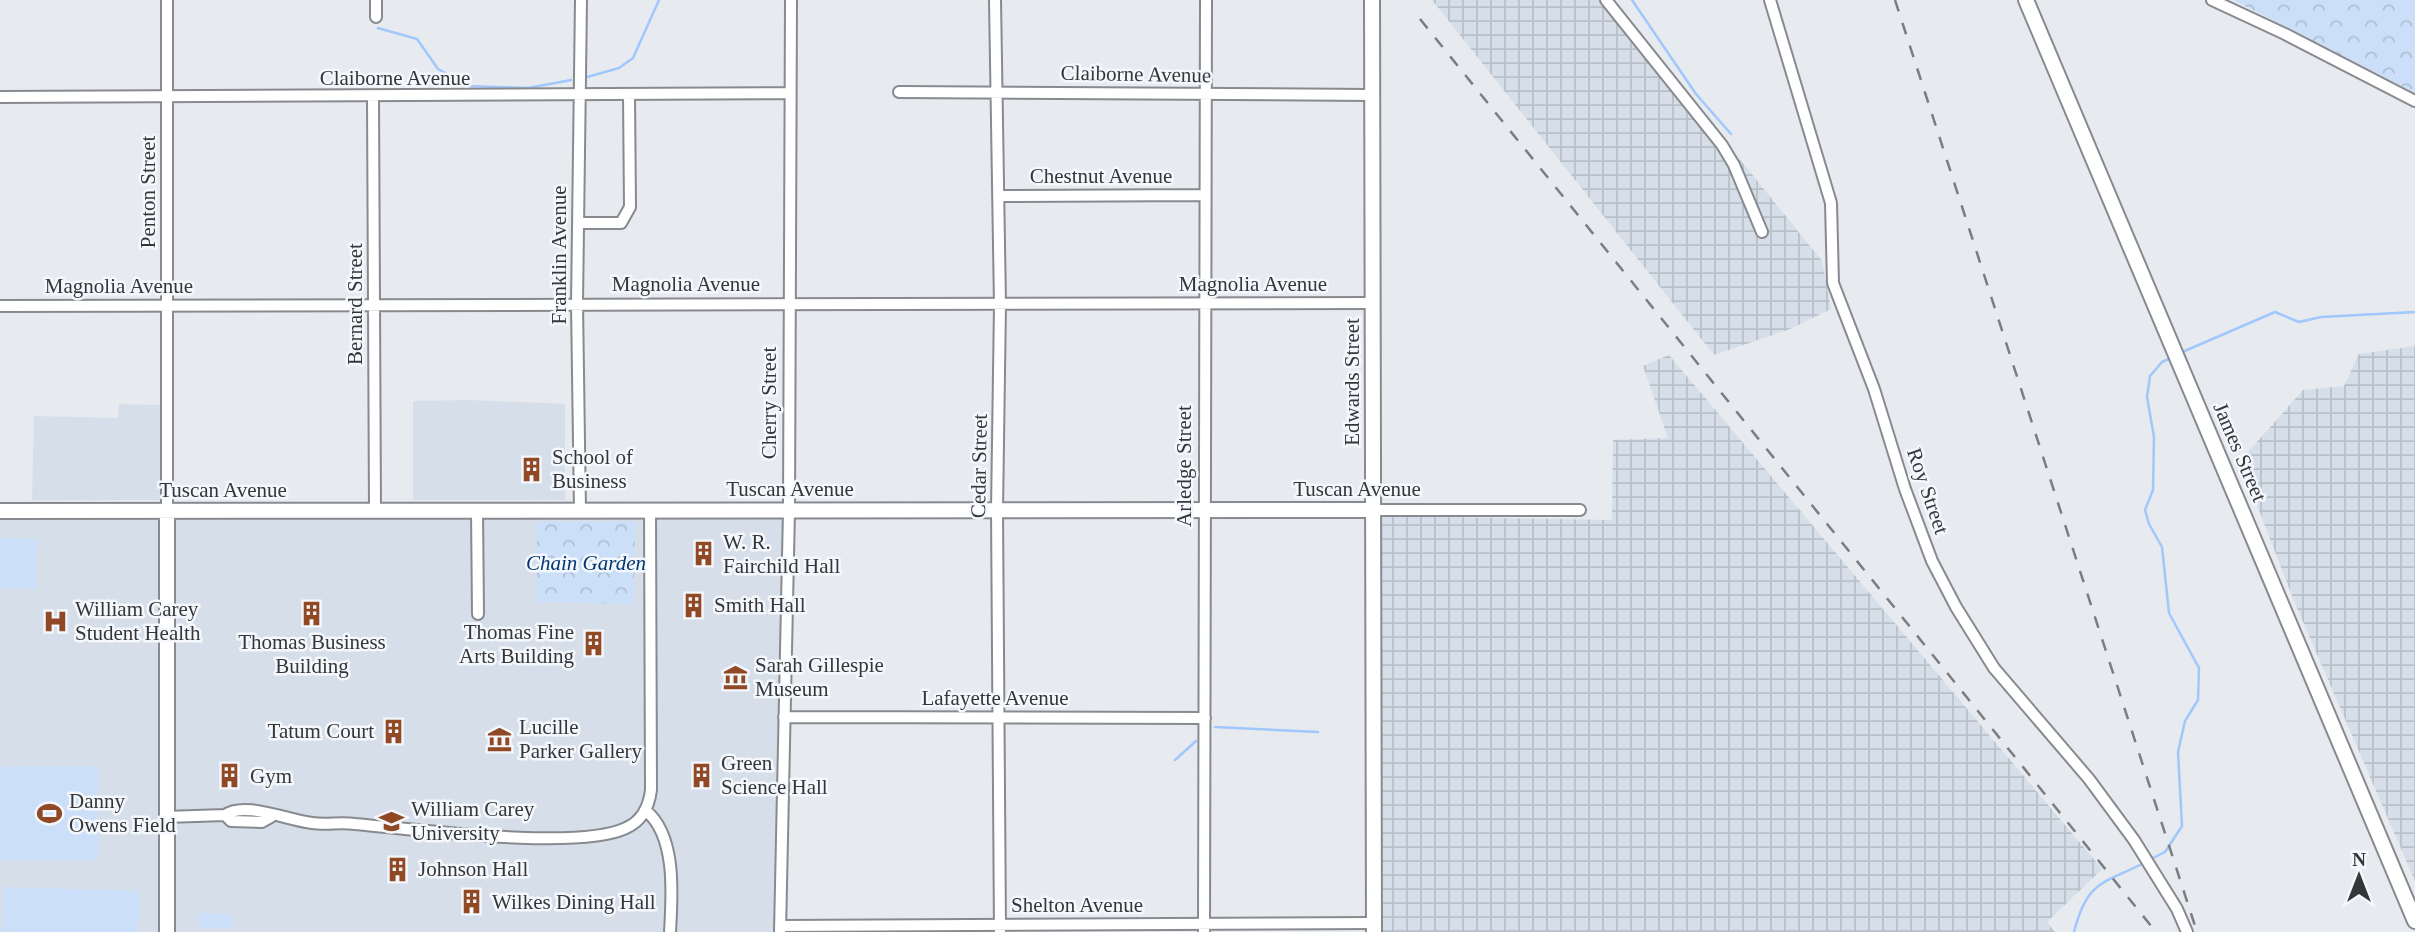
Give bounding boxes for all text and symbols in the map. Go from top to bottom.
street label: Claiborne Avenue [1060,61,1212,87]
street label: Claiborne Avenue [320,66,470,90]
street label: Penton Street [136,136,160,248]
street label: Chestnut Avenue [1030,164,1172,188]
street label: Franklin Avenue [547,185,571,325]
street label: Bernard Street [343,243,367,365]
street label: Magnolia Avenue [612,272,760,296]
street label: Magnolia Avenue [1179,272,1327,296]
street label: Magnolia Avenue [45,274,193,298]
street label: Edwards Street [1340,318,1364,446]
street label: Cherry Street [757,347,781,459]
street label: James Street [2208,399,2272,505]
street label: Arledge Street [1172,405,1196,527]
street label: Cedar Street [966,413,992,518]
place label: School of Business [552,445,633,493]
street label: Roy Street [1902,445,1954,537]
building icon: School of Business [518,455,546,483]
street label: Tuscan Avenue [726,477,854,501]
street label: Tuscan Avenue [1293,477,1421,501]
street label: Tuscan Avenue [159,478,287,502]
place label: W. R. Fairchild Hall [723,530,840,578]
building icon: W. R. Fairchild Hall [689,540,717,568]
park label: Chain Garden [526,551,646,575]
building icon: Smith Hall [680,591,708,619]
place label: Smith Hall [714,593,806,617]
place label: William Carey Student Health [75,597,201,645]
building icon: Thomas Business Building [298,599,326,627]
hospital icon: William Carey Student Health [41,607,69,635]
place label: Thomas Fine Arts Building [459,620,574,668]
place label: Thomas Business Building [238,630,386,678]
building icon: Thomas Fine Arts Building [580,630,608,658]
place label: Sarah Gillespie Museum [755,653,884,701]
museum icon: Sarah Gillespie Museum [721,663,749,691]
street label: Lafayette Avenue [921,686,1069,710]
place label: Lucille Parker Gallery [519,715,643,763]
building icon: Tatum Court [380,717,408,745]
place label: Tatum Court [268,719,374,743]
museum icon: Lucille Parker Gallery [485,725,513,753]
place label: Green Science Hall [721,751,828,799]
building icon: Green Science Hall [687,761,715,789]
building icon: Gym [216,762,244,790]
place label: Gym [250,764,292,788]
place label: Danny Owens Field [69,789,176,837]
place label: William Carey University [411,797,535,845]
sports icon: Danny Owens Field [35,799,63,827]
school or university icon: William Carey University [377,807,405,835]
north arrow [2324,841,2394,911]
text: N [2352,849,2366,870]
building icon: Johnson Hall [384,855,412,883]
place label: Johnson Hall [418,857,528,881]
building icon: Wilkes Dining Hall [458,888,486,916]
place label: Wilkes Dining Hall [492,890,656,914]
street label: Shelton Avenue [1011,893,1143,917]

